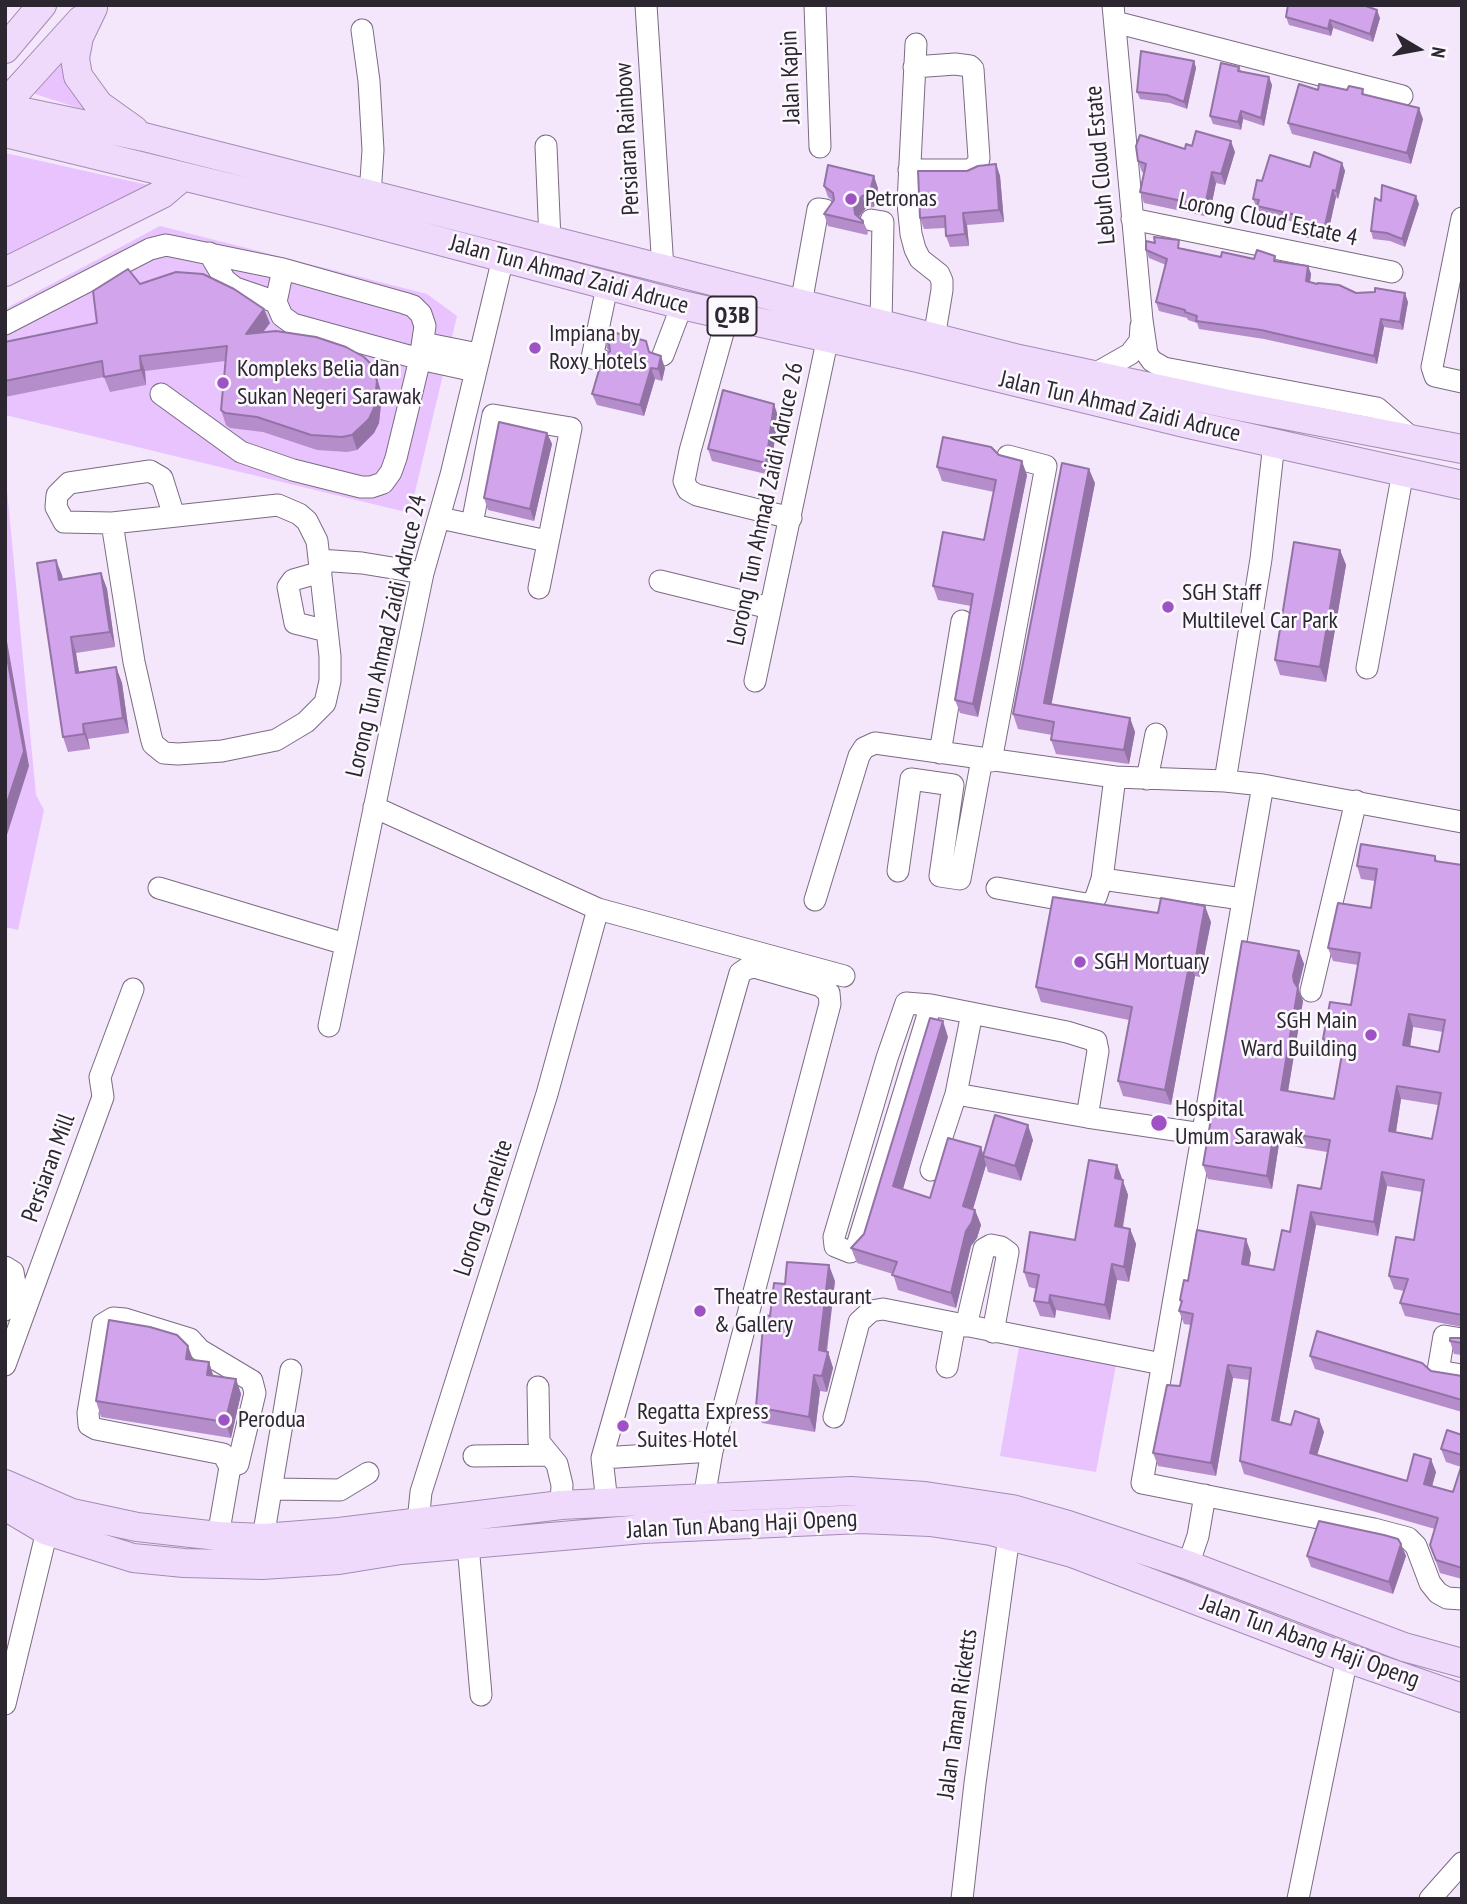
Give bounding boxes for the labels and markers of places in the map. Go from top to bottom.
place label: Petronas [865,185,937,213]
marker: Petronas [843,191,859,207]
place label: Impiana by Roxy Hotels [549,320,647,376]
marker: Impiana by Roxy Hotels [527,340,543,356]
place label: Kompleks Belia dan Sukan Negeri Sarawak [237,355,421,411]
marker: Kompleks Belia dan Sukan Negeri Sarawak [215,375,231,391]
place label: SGH Staff Multilevel Car Park [1182,579,1338,635]
marker: SGH Staff Multilevel Car Park [1160,599,1176,615]
place label: SGH Mortuary [1094,948,1209,976]
marker: SGH Mortuary [1072,954,1088,970]
place label: SGH Main Ward Building [1241,1007,1357,1063]
marker: SGH Main Ward Building [1363,1027,1379,1043]
place label: Hospital Umum Sarawak [1175,1095,1303,1151]
marker: Hospital Umum Sarawak [1149,1113,1169,1133]
place label: Theatre Restaurant & Gallery [714,1283,872,1339]
marker: Theatre Restaurant & Gallery [692,1303,708,1319]
place label: Regatta Express Suites Hotel [637,1398,768,1454]
place label: Perodua [238,1406,305,1434]
marker: Perodua [216,1412,232,1428]
marker: Regatta Express Suites Hotel [615,1418,631,1434]

